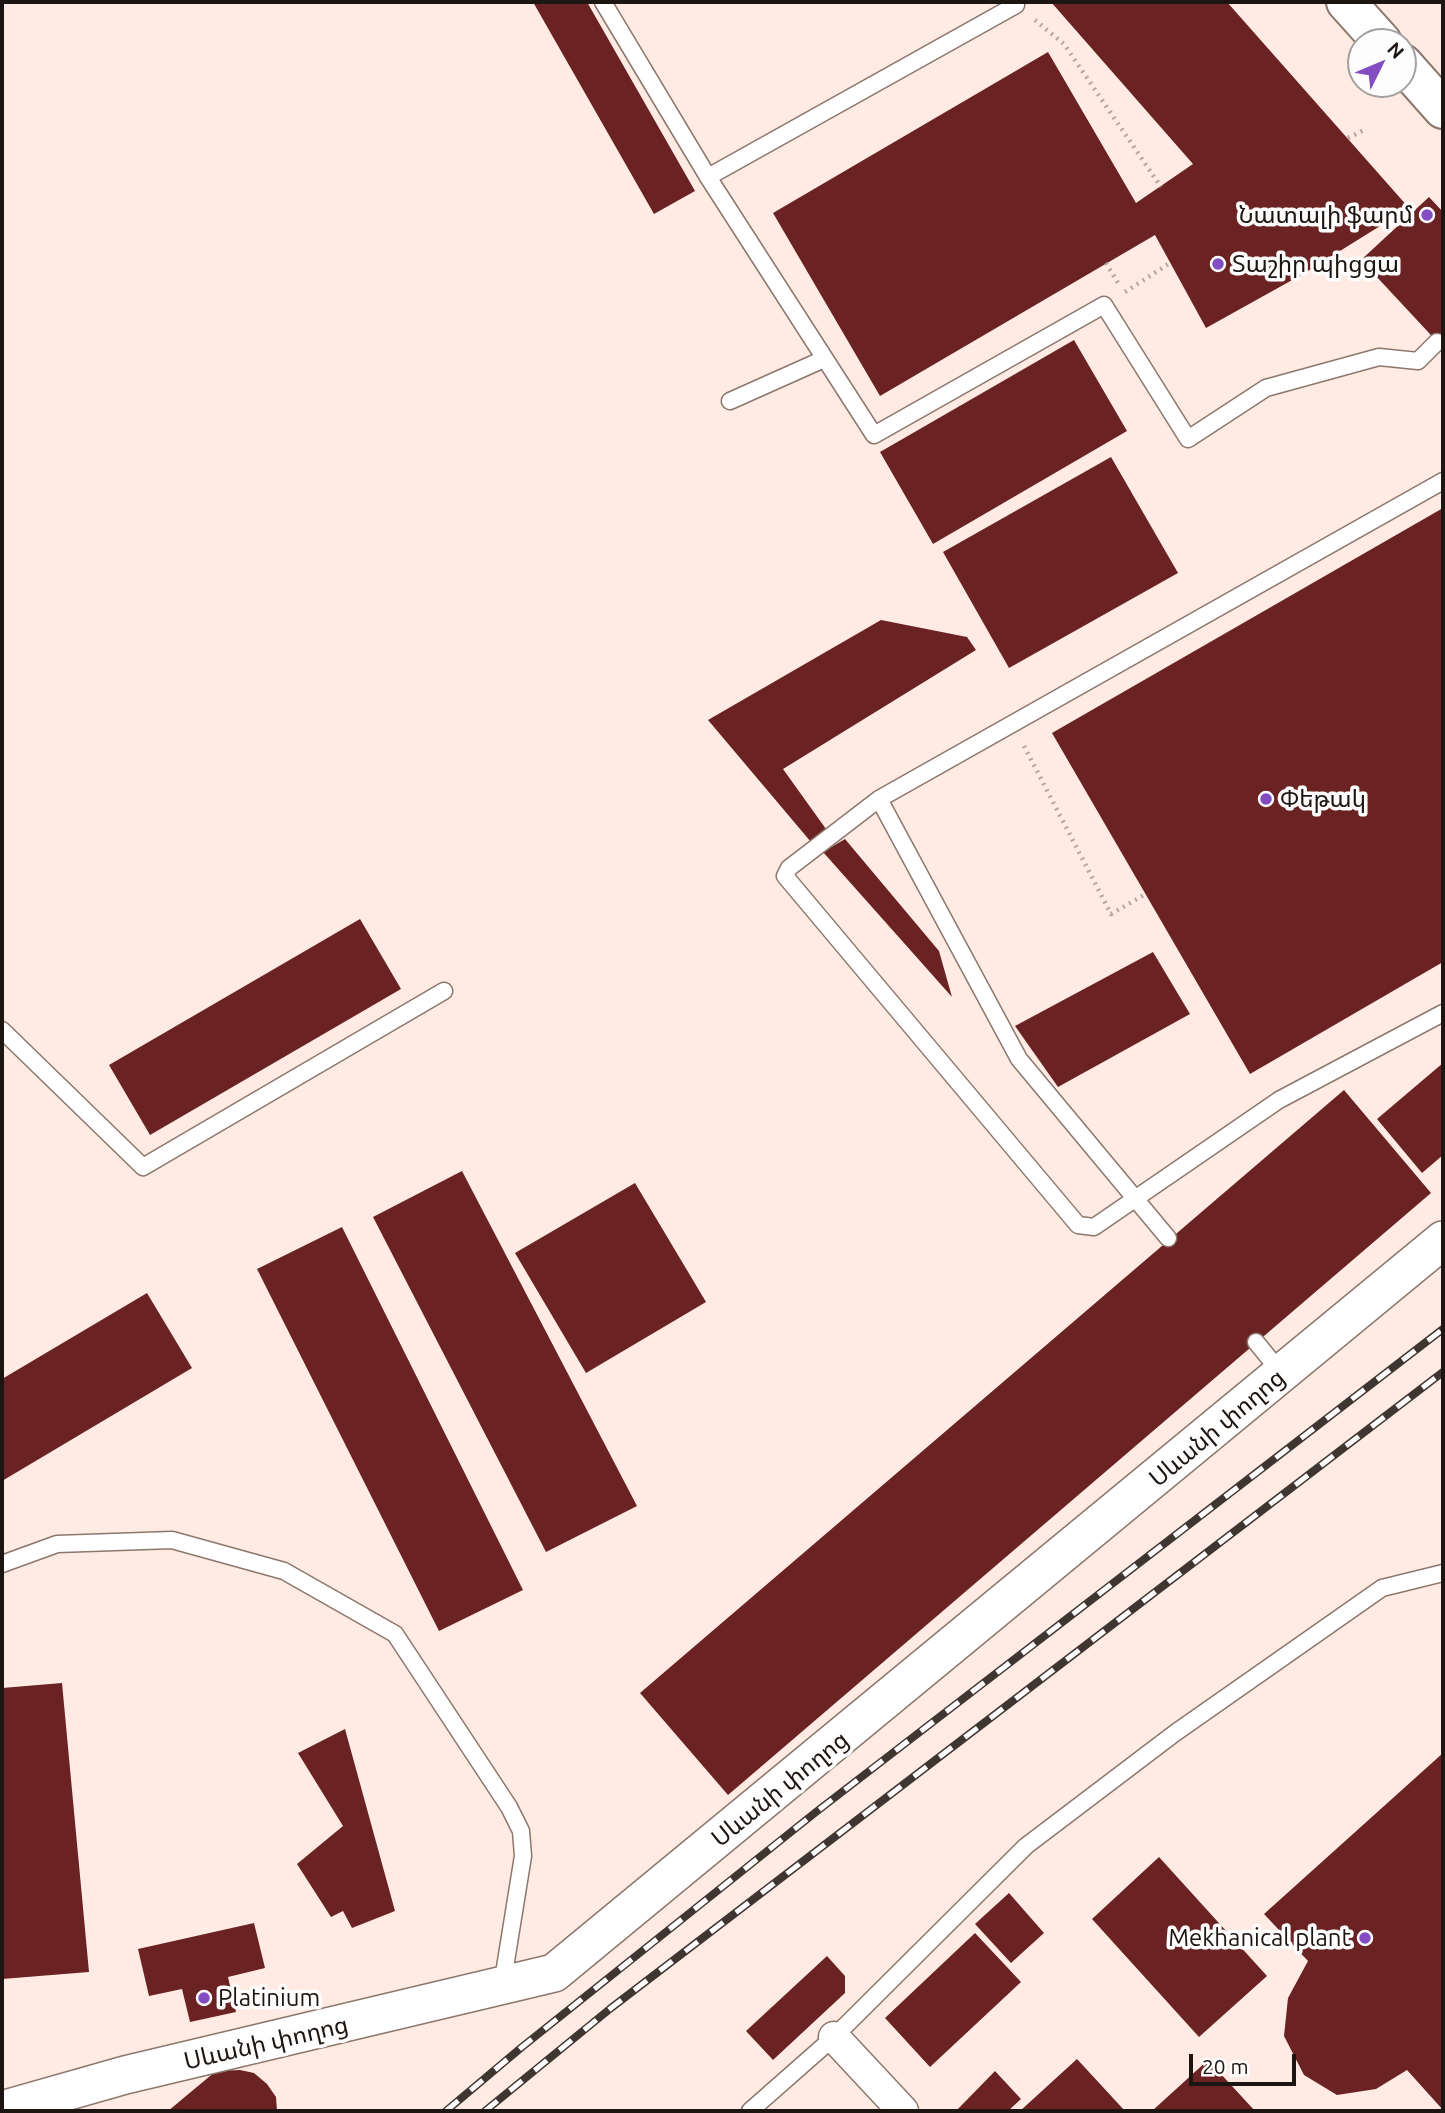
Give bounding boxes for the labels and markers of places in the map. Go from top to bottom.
place label: Նատալի ֆարմ [1238,201,1413,229]
marker: Նատալի ֆարմ [1419,207,1435,223]
place label: Տաշիր պիցցա [1232,250,1399,278]
marker: Տաշիր պիցցա [1210,256,1226,272]
place label: Փեթակ [1280,785,1366,813]
marker: Փեթակ [1258,791,1274,807]
place label: Mekhanical plant [1168,1924,1351,1952]
marker: Mekhanical plant [1357,1930,1373,1946]
place label: Platinium [218,1984,320,2012]
marker: Platinium [196,1990,212,2006]

